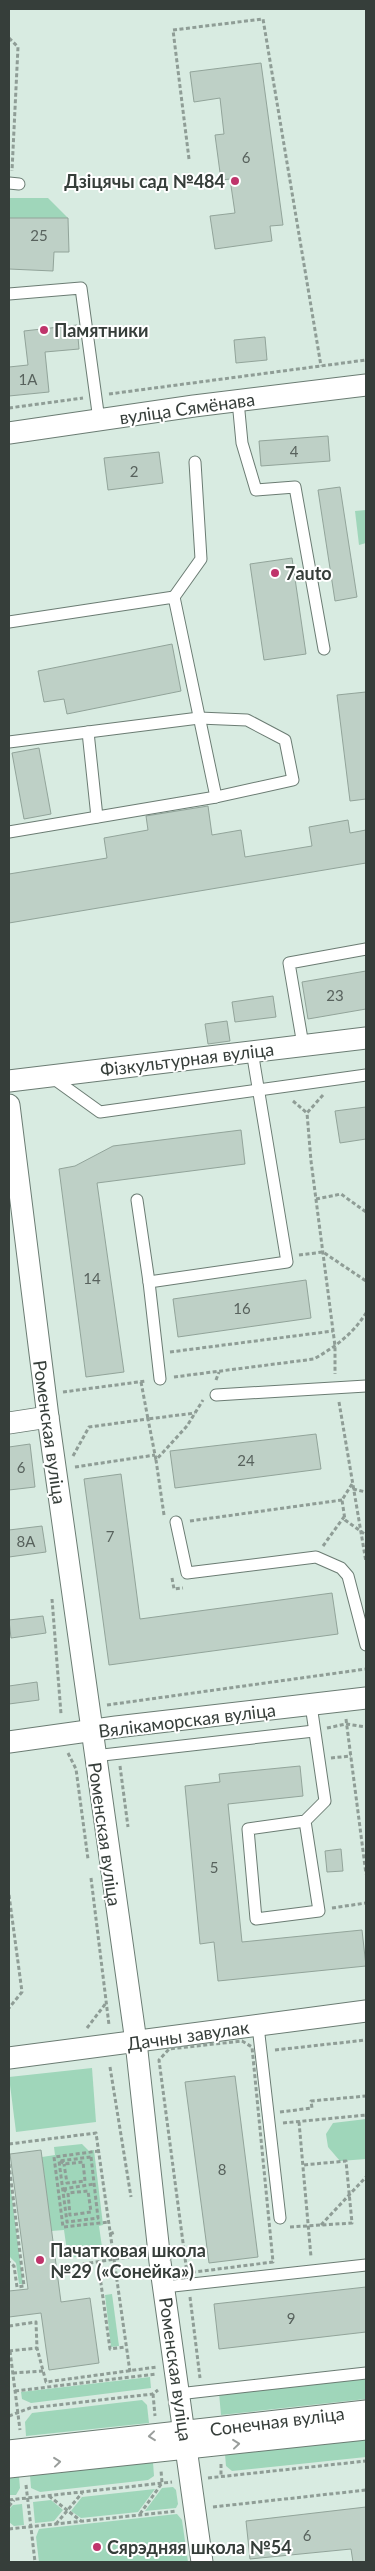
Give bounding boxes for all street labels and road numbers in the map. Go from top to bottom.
street label: вуліца Сямёнава [118,388,256,428]
street label: Фізкультурная вуліца [99,1037,275,1081]
street label: Роменская вуліца [29,1359,71,1505]
street label: Вялікаморская вуліца [97,1698,277,1742]
street label: Роменская вуліца [84,1761,126,1907]
street label: Дачны завулак [126,2015,251,2054]
street label: Роменская вуліца [155,2296,197,2442]
street label: Сонечная вуліца [208,2402,346,2440]

